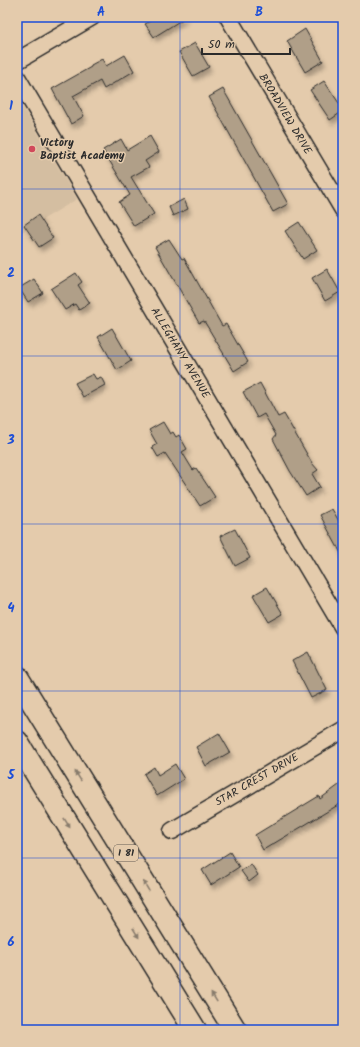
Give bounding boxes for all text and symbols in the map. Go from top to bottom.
text: A [97,2,105,23]
text: B [255,2,263,23]
scale bar [202,30,290,56]
text: 50 m [208,35,235,54]
street label: BROADVIEW DRIVE [254,70,317,158]
text: 1 [9,96,13,117]
place label: Victory Baptist Academy [40,134,125,165]
marker: Victory Baptist Academy [27,144,37,154]
text: 2 [7,263,15,284]
street label: ALLEGHANY AVENUE [146,304,215,402]
text: 3 [6,430,15,451]
text: 4 [7,598,15,619]
street label: STAR CREST DRIVE [212,748,303,811]
text: 5 [7,765,16,786]
one-way arrow [74,770,81,782]
one-way arrow [63,818,71,828]
road number: I 81 [114,845,138,861]
one-way arrow [142,881,150,891]
one-way arrow [132,927,139,939]
text: 6 [7,932,15,953]
one-way arrow [211,991,218,1003]

